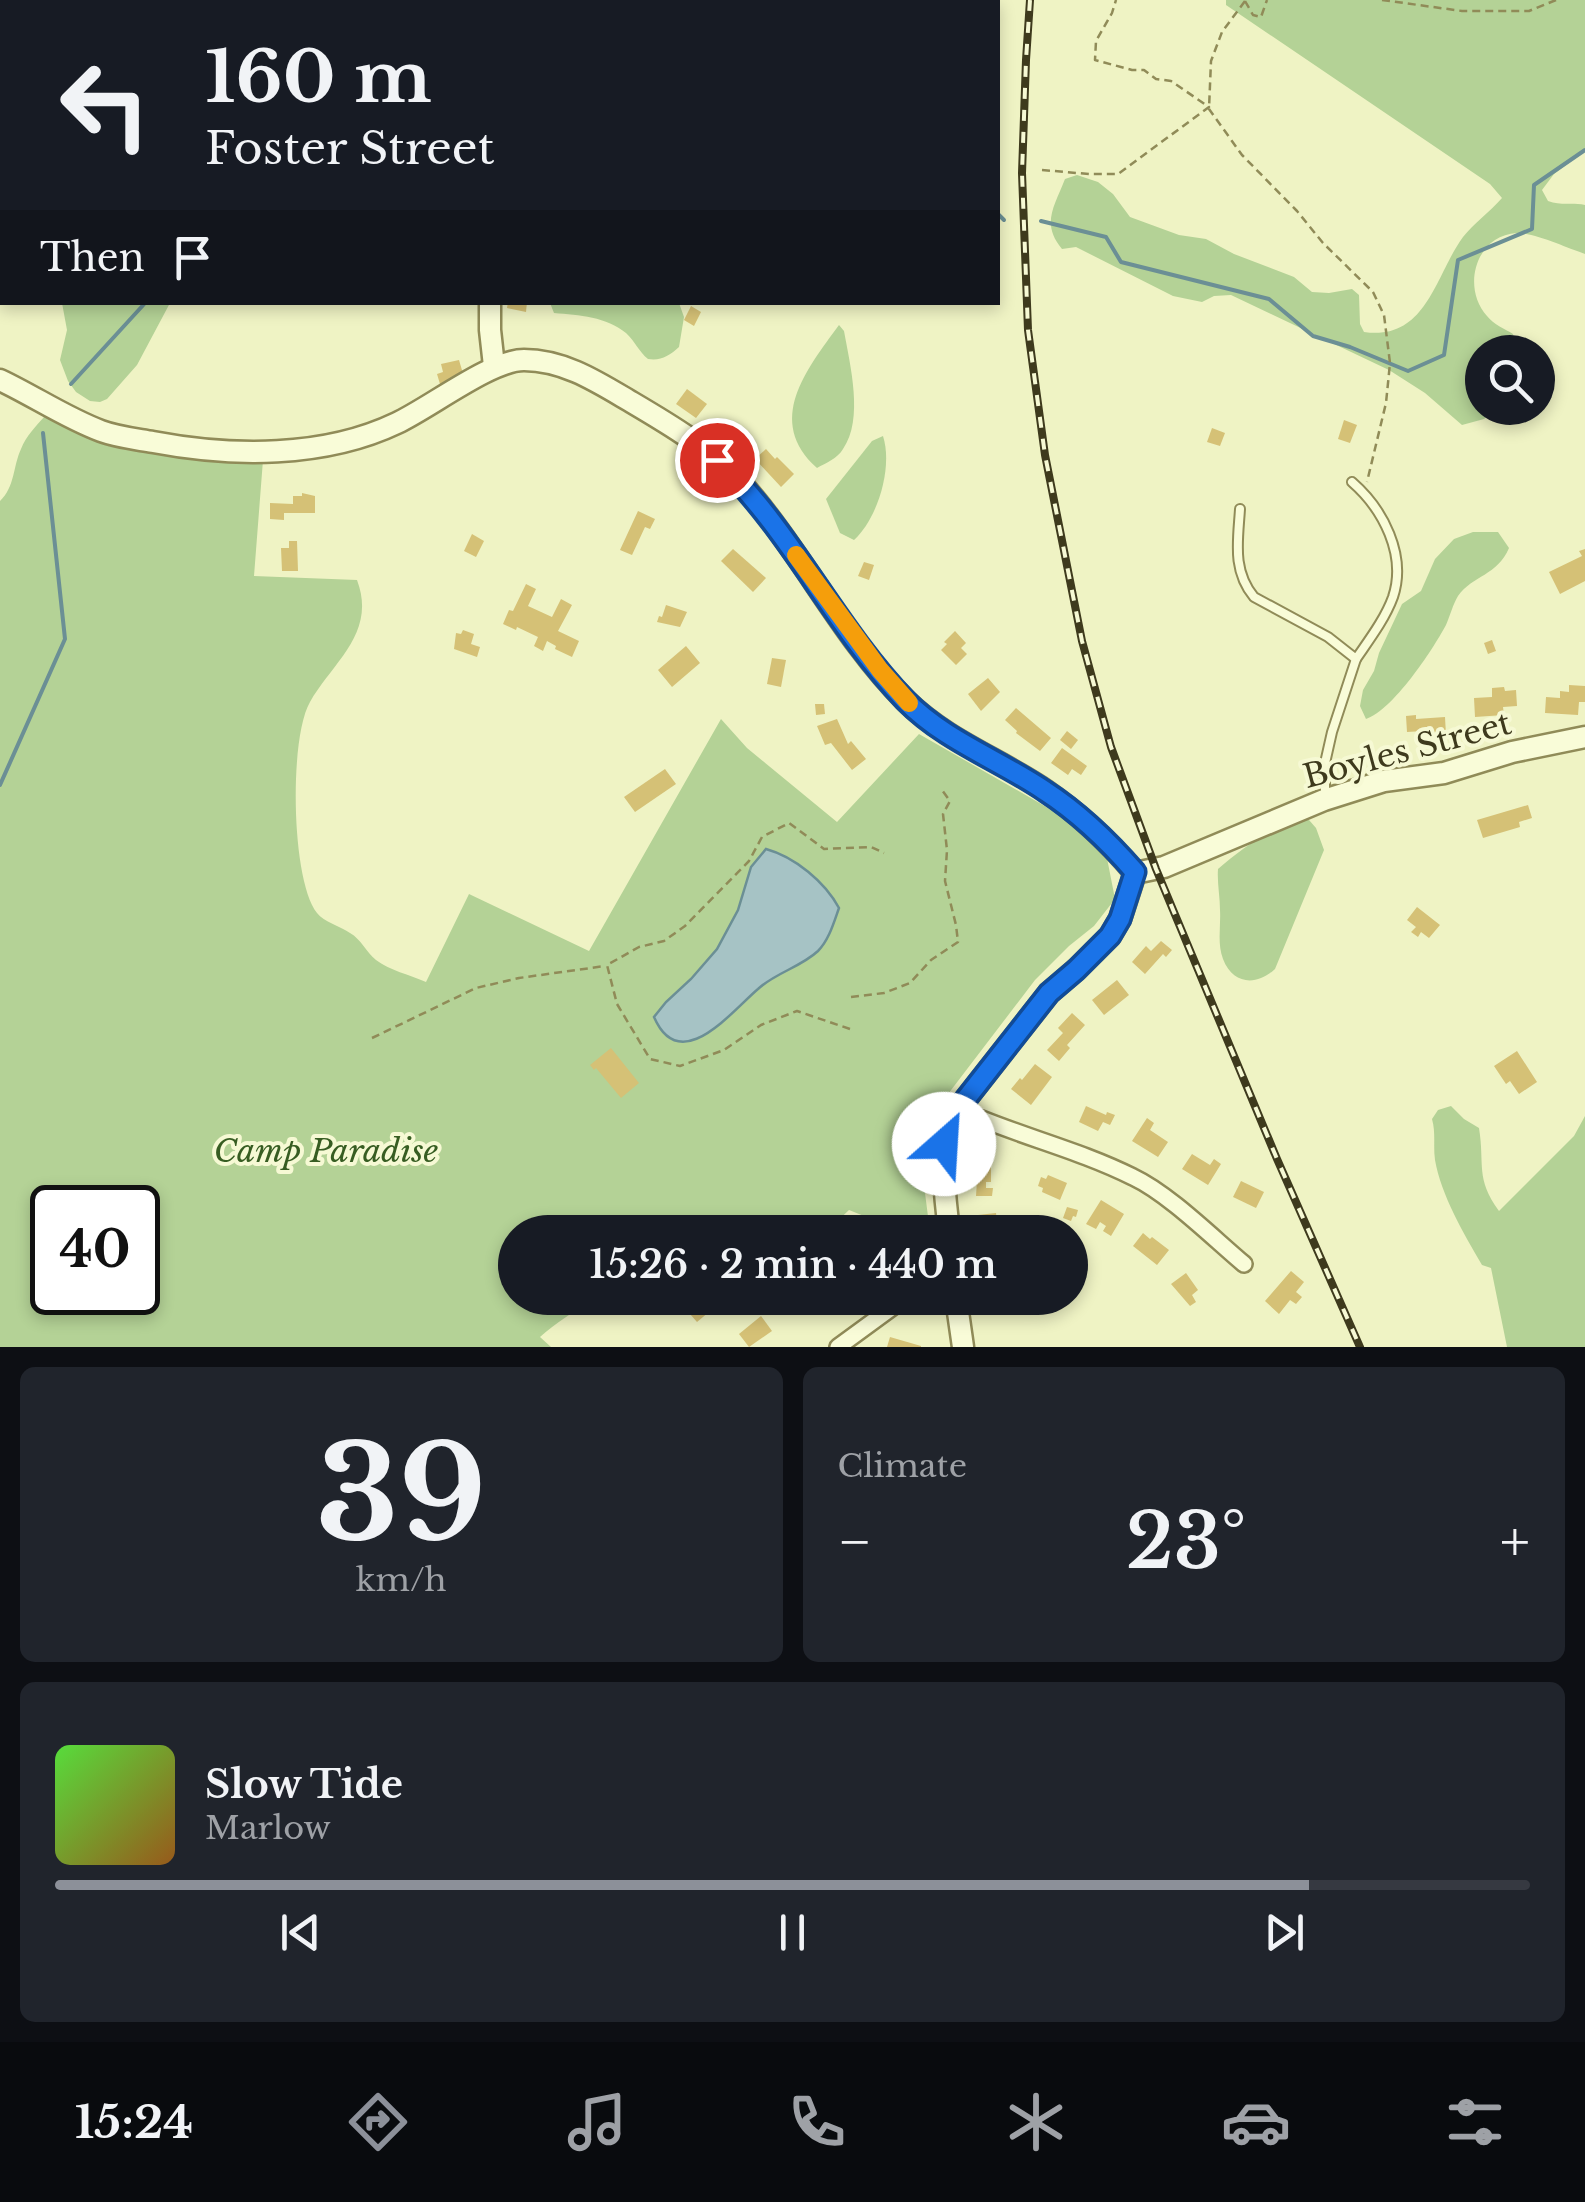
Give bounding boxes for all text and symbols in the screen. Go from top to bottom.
text: 160 m [205,34,432,121]
icon: left [40,40,170,170]
text: Foster Street [205,120,495,176]
icon: arrive [165,230,220,285]
text: Then [40,234,145,281]
map controls [1465,335,1555,425]
button: search [1465,335,1555,425]
pin [675,418,760,503]
icon: arrive [690,433,745,488]
street label: Boyles Street [1299,703,1515,797]
position arrow [892,1092,996,1196]
park label: Camp Paradise [214,1131,439,1171]
speed limit sign: 40 [30,1185,160,1315]
text: 15:26 · 2 min · 440 m [589,1241,997,1288]
text: 39 [316,1414,486,1575]
text: Climate [838,1446,967,1486]
text: 23° [1126,1495,1246,1588]
text: − [838,1508,872,1576]
text: + [1500,1508,1530,1576]
text: km/h [356,1560,447,1600]
text: Slow Tide [205,1761,403,1808]
text: Marlow [205,1808,331,1848]
icon: previous [273,1905,328,1960]
icon: pause [765,1905,820,1960]
icon: next [1257,1905,1312,1960]
icon: directions [343,2087,413,2157]
icon: music [562,2087,632,2157]
icon: phone [782,2087,852,2157]
icon: climate [1001,2087,1071,2157]
icon: car [1221,2087,1291,2157]
icon: filters [1440,2087,1510,2157]
text: 15:24 [75,2094,193,2150]

